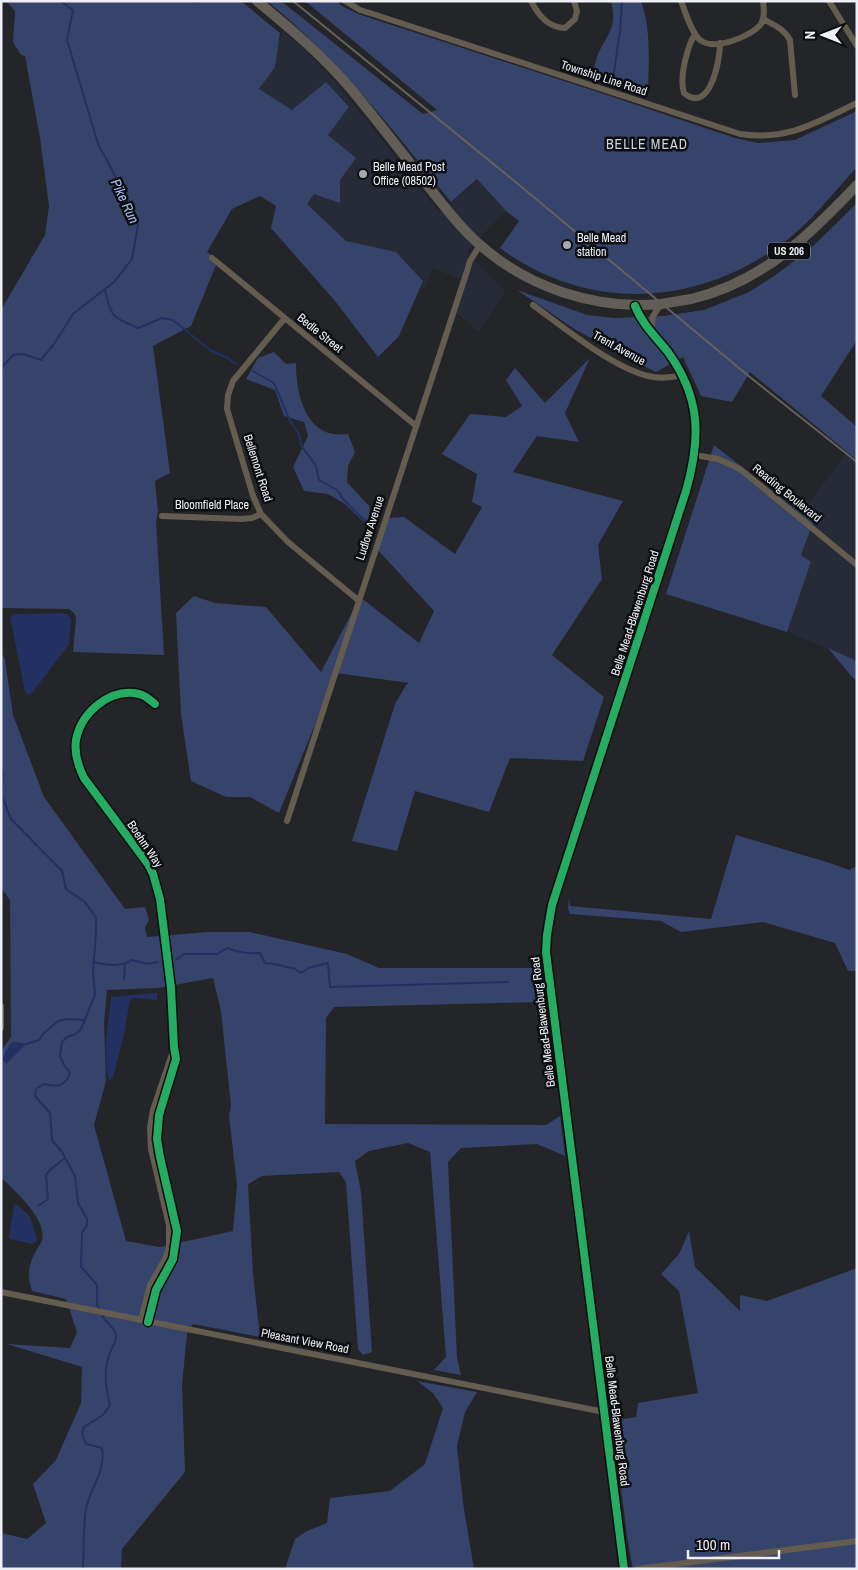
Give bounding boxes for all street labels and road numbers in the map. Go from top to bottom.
street label: Township Line Road [559,57,649,99]
road number: US 206 [768,242,810,260]
street label: Bedle Street [294,310,346,356]
street label: Trent Avenue [590,327,648,369]
street label: Bellemont Road [240,432,276,504]
street label: Reading Boulevard [749,460,825,526]
street label: Ludlow Avenue [352,494,388,562]
street label: Bloomfield Place [175,497,249,513]
street label: Belle Mead-Blawenburg Road [607,548,663,678]
street label: Boehm Way [123,817,167,871]
street label: Belle Mead-Blawenburg Road [527,956,559,1088]
street label: Pleasant View Road [260,1325,350,1357]
street label: Belle Mead-Blawenburg Road [601,1355,633,1487]

